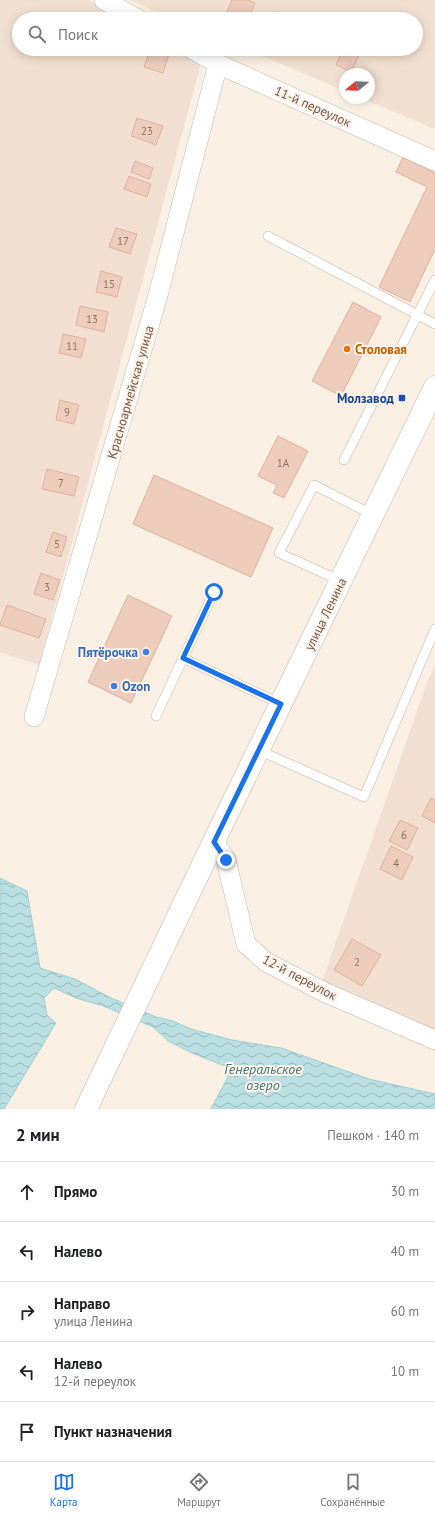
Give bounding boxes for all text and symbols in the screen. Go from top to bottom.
search box [12,12,423,56]
icon: search [26,23,48,45]
text: Поиск [58,25,98,44]
north arrow [339,68,375,104]
street label: 11-й переулок [272,82,354,131]
house number: 23 [141,124,153,138]
house number: 17 [117,234,129,248]
house number: 15 [103,277,115,291]
house number: 13 [86,312,98,326]
street label: Красноармейская улица [103,323,158,461]
house number: 11 [66,339,78,353]
place label: Столовая [355,341,407,358]
marker: Столовая [342,344,352,354]
place label: Молзавод [337,390,395,407]
marker: Молзавод [397,393,407,403]
house number: 9 [64,405,70,419]
house number: 1А [277,456,290,470]
house number: 7 [58,476,64,490]
house number: 5 [54,537,60,551]
street label: улица Ленина [301,575,350,653]
house number: 3 [44,580,50,594]
route start [205,583,223,601]
place label: Пятёрочка [78,644,138,661]
marker: Пятёрочка [141,647,151,657]
place label: Ozon [122,678,150,695]
marker: Ozon [109,681,119,691]
house number: 6 [401,828,407,842]
route end [217,851,235,869]
house number: 4 [393,856,399,870]
street label: 12-й переулок [260,951,341,1005]
house number: 2 [354,955,360,969]
water label: Генеральское озеро [224,1060,302,1094]
text: 2 мин [16,1124,60,1146]
text: Пешком · 140 m [327,1127,419,1144]
icon: ahead [16,1181,38,1203]
text: Прямо [54,1182,97,1201]
text: 30 m [391,1183,419,1200]
icon: left [16,1241,38,1263]
text: Налево [54,1242,102,1261]
text: 40 m [391,1243,419,1260]
text: Направо [54,1294,110,1313]
icon: right [16,1301,38,1323]
text: 60 m [391,1303,419,1320]
text: улица Ленина [54,1313,133,1330]
text: Налево [54,1354,102,1373]
icon: left [16,1361,38,1383]
text: 10 m [391,1363,419,1380]
text: 12-й переулок [54,1373,136,1390]
icon: arrive [16,1421,38,1443]
text: Пункт назначения [54,1422,172,1441]
tab: Карта [50,1471,78,1509]
tab: Маршрут [177,1471,221,1509]
tab: Сохранённые [320,1471,385,1509]

